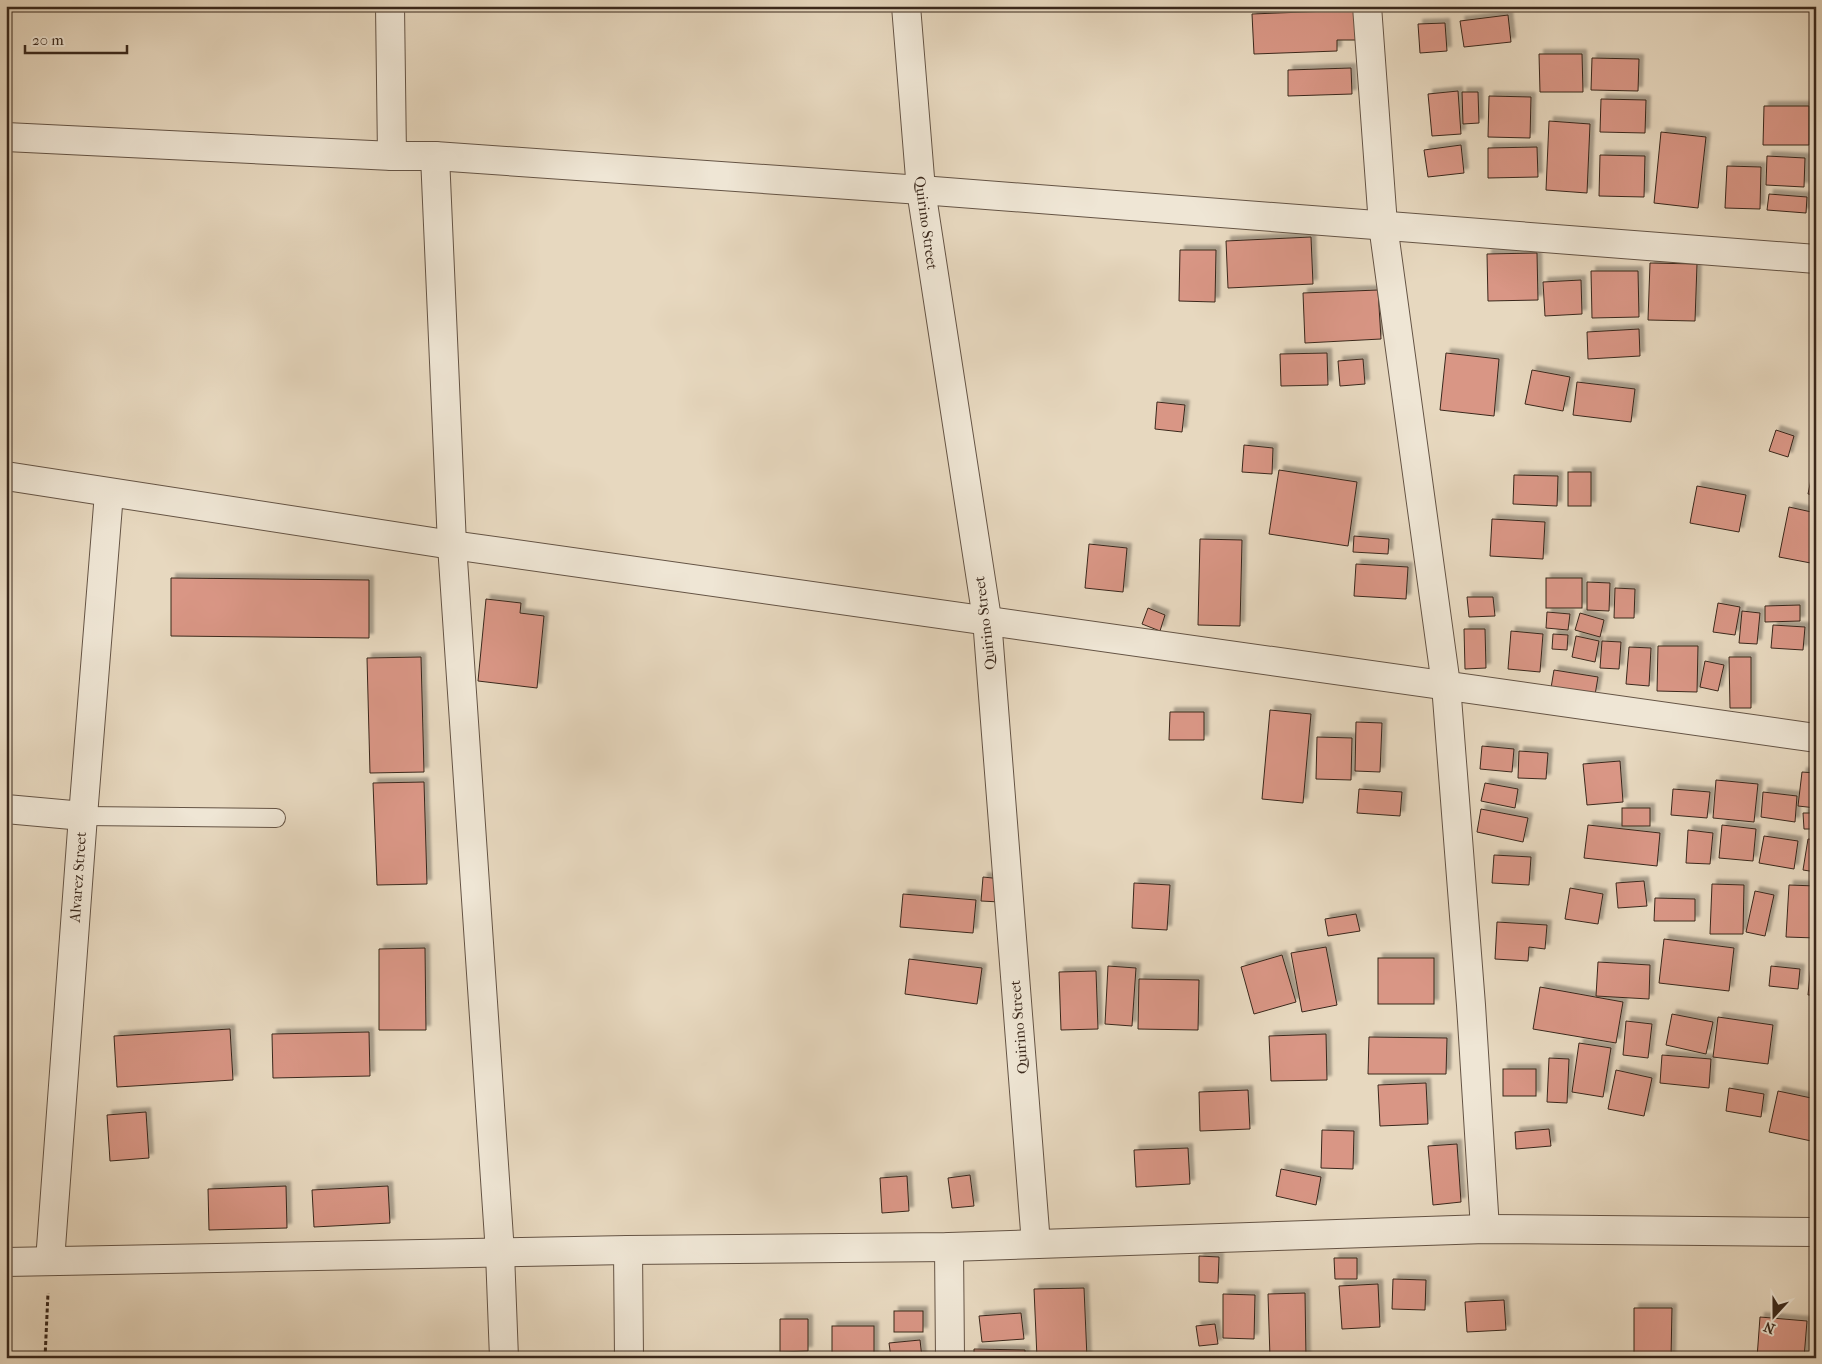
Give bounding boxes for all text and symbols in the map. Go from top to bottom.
scale bar [25,22,128,54]
text: 20 m [32,31,64,49]
street label: Quirino Street [911,175,942,272]
street label: Quirino Street [970,574,1000,671]
street label: Alvarez Street [66,830,90,924]
street label: Quirino Street [1006,979,1032,1075]
north arrow [1750,1292,1800,1342]
text: N [1761,1318,1778,1338]

